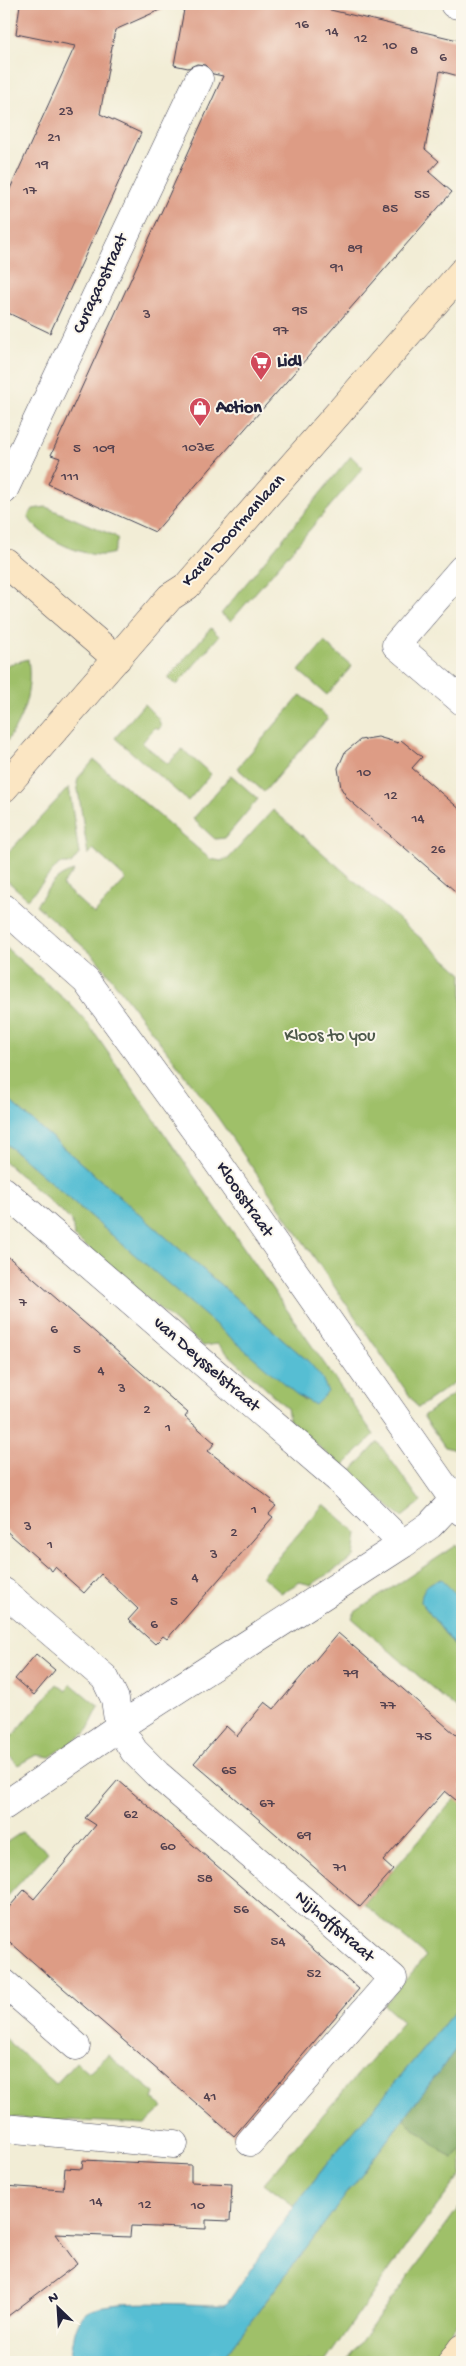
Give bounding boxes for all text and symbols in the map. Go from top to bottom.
house number: 16 [294,16,309,34]
house number: 14 [324,23,339,41]
house number: 12 [353,30,368,48]
house number: 10 [382,37,398,55]
house number: 8 [410,42,418,60]
house number: 6 [439,49,447,67]
house number: 23 [58,103,74,121]
house number: 21 [47,129,61,147]
house number: 19 [34,156,49,174]
house number: 17 [22,182,38,200]
house number: 55 [414,186,430,204]
house number: 85 [382,200,398,218]
street label: Curaçaostraat [69,229,134,337]
house number: 89 [347,240,363,258]
house number: 91 [329,259,344,277]
house number: 95 [291,302,308,320]
house number: 3 [142,306,151,324]
house number: 97 [272,322,290,340]
supermarket icon: Lidl [249,350,273,381]
place label: Lidl [277,352,302,373]
shop icon: Action [188,396,212,427]
place label: Action [215,398,262,419]
house number: 103E [181,439,215,457]
house number: 5 [73,440,81,458]
house number: 109 [92,440,116,458]
house number: 111 [60,468,79,486]
street label: Karel Doormanlaan [178,470,290,592]
house number: 10 [356,764,372,782]
house number: 12 [383,787,398,805]
house number: 14 [410,810,425,828]
house number: 26 [431,841,446,859]
park label: Kloos to you [284,1026,376,1047]
street label: Kloosstraat [210,1158,278,1243]
house number: 7 [18,1294,28,1312]
street label: van Deysselstraat [148,1313,265,1418]
house number: 6 [50,1321,58,1339]
house number: 5 [73,1341,81,1359]
house number: 4 [97,1362,105,1380]
house number: 3 [117,1380,126,1398]
house number: 2 [143,1401,151,1419]
house number: 1 [164,1419,171,1437]
house number: 1 [250,1501,257,1519]
house number: 3 [23,1518,32,1536]
house number: 2 [230,1524,238,1542]
house number: 1 [46,1536,53,1554]
house number: 3 [209,1546,218,1564]
house number: 4 [191,1569,199,1587]
house number: 5 [170,1593,178,1611]
house number: 6 [150,1616,158,1634]
house number: 79 [342,1665,359,1683]
house number: 77 [379,1697,397,1715]
house number: 75 [415,1728,432,1746]
house number: 65 [221,1762,237,1780]
house number: 67 [259,1795,276,1813]
house number: 62 [124,1806,138,1824]
house number: 69 [296,1827,312,1845]
house number: 60 [160,1838,177,1856]
house number: 71 [332,1859,347,1877]
house number: 58 [197,1870,213,1888]
street label: Nijhoffstraat [290,1887,379,1968]
house number: 56 [233,1901,249,1919]
house number: 54 [271,1933,286,1951]
house number: 52 [306,1965,322,1983]
house number: 41 [203,2088,217,2106]
house number: 14 [88,2193,103,2211]
house number: 12 [137,2196,152,2214]
house number: 10 [190,2197,206,2215]
north arrow [32,2284,82,2334]
text: N [46,2289,61,2308]

